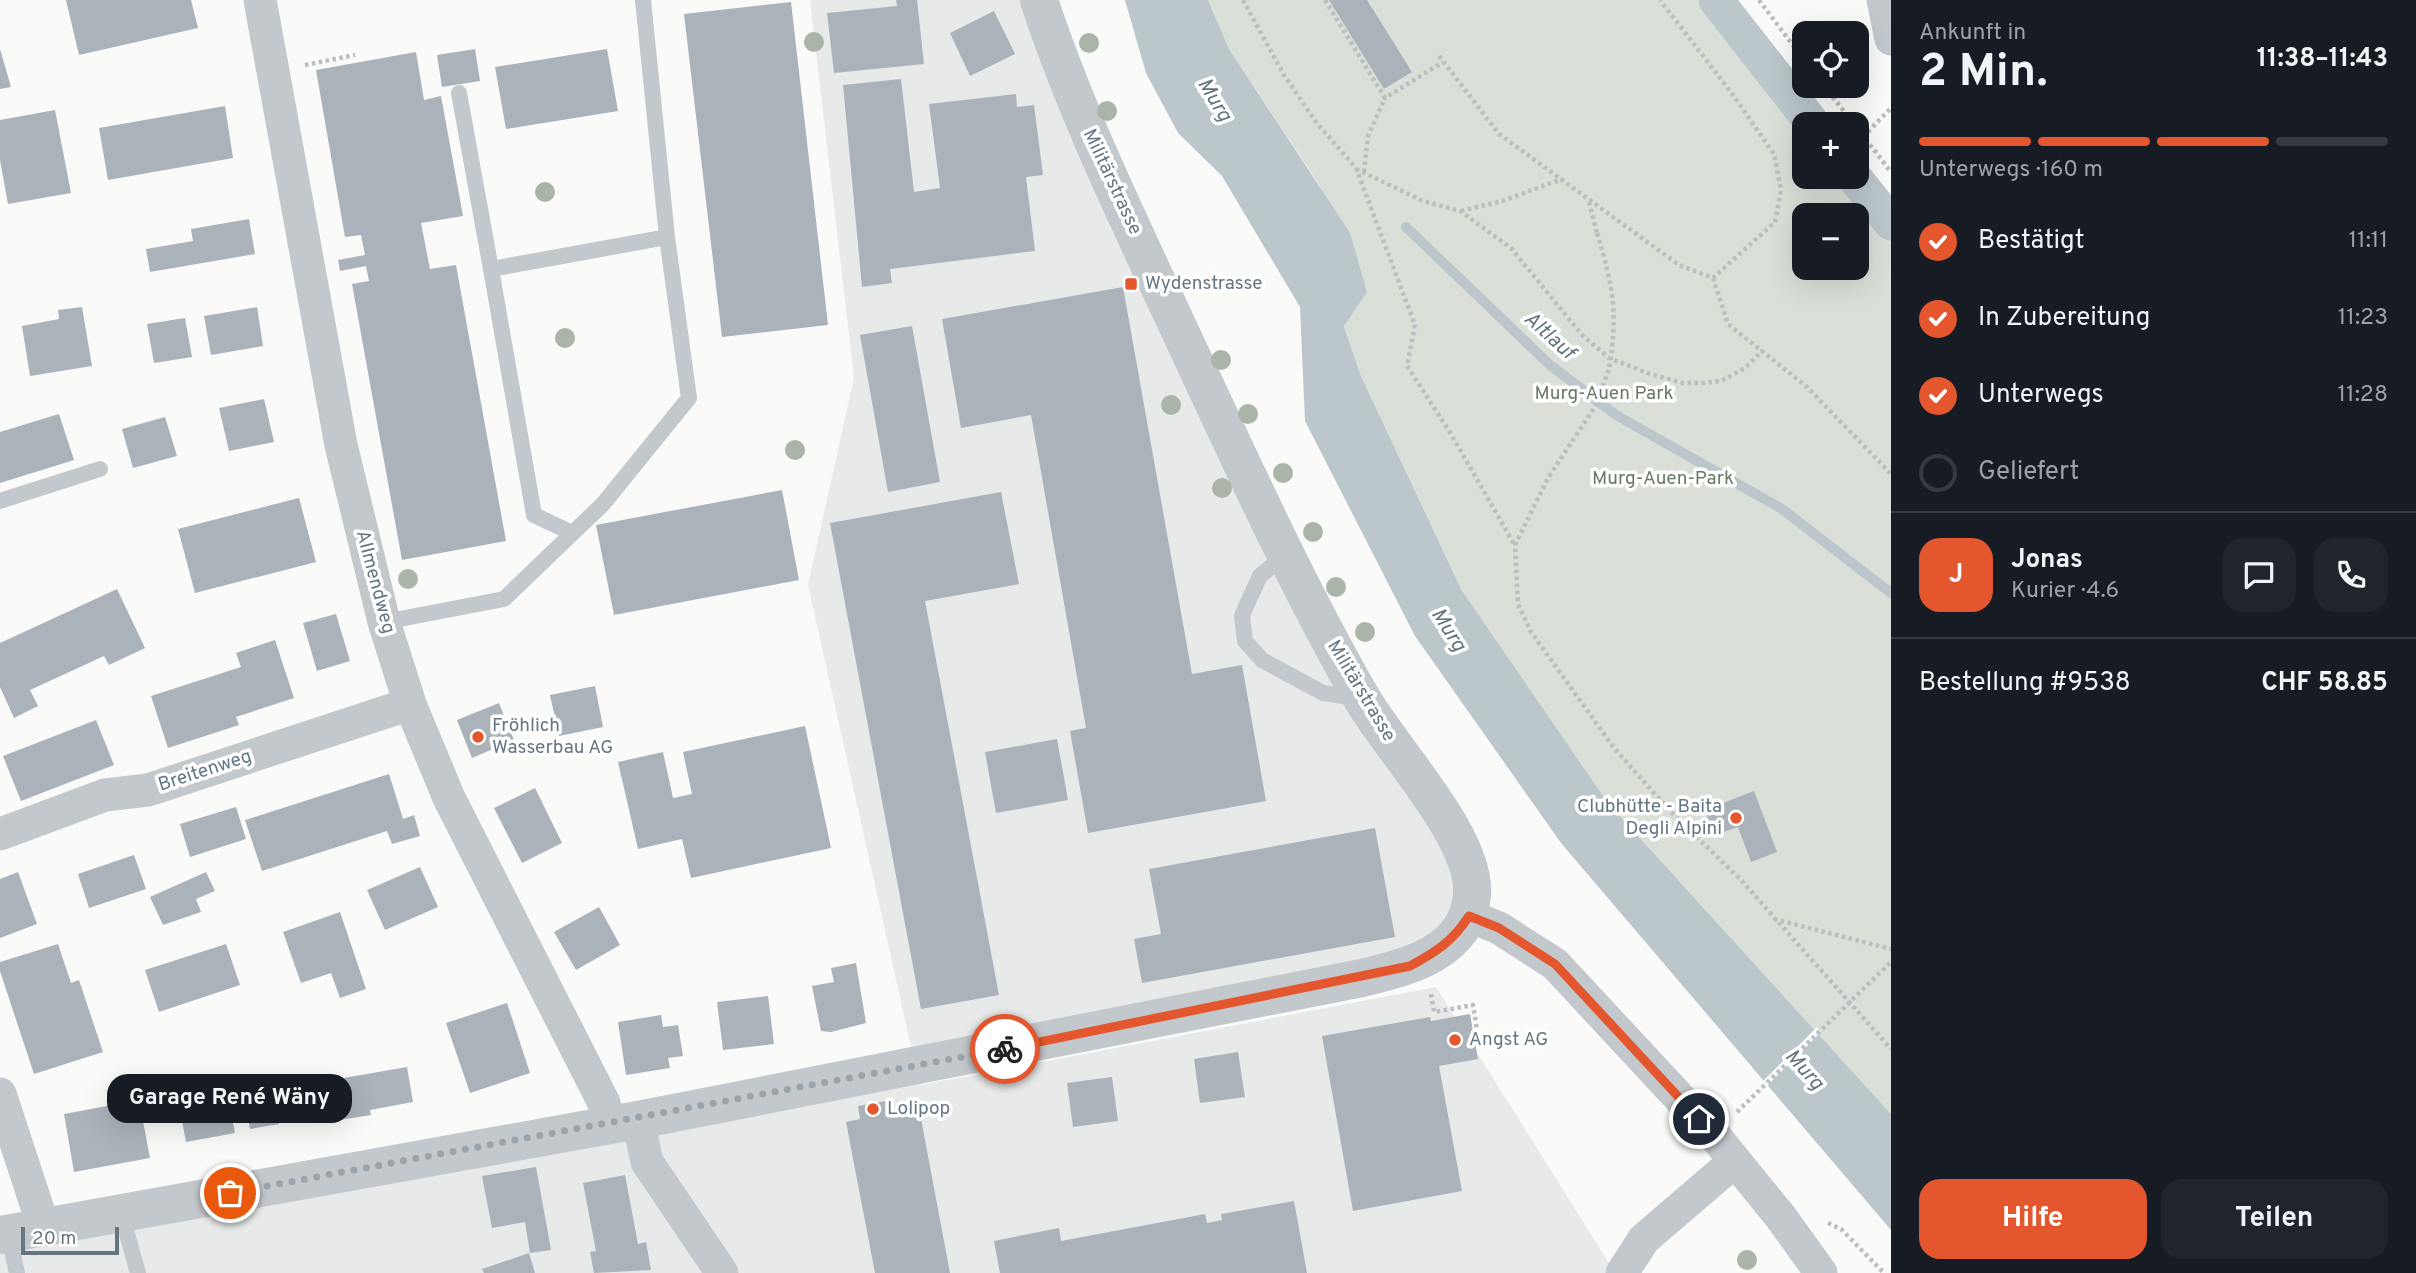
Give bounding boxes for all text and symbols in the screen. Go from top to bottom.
text: Ankunft in [1919,19,2026,48]
map controls [1792,21,1869,280]
button: locate [1792,21,1869,98]
text: 11:38–11:43 [2257,43,2388,76]
text: 2 Min. [1919,44,2048,103]
water label: Murg [1190,73,1238,127]
button: + [1792,112,1869,189]
street label: Militärstrasse [1077,125,1147,239]
text: Unterwegs · 160 m [1919,156,2103,185]
button: − [1792,203,1869,280]
icon: check [1919,223,1957,261]
text: Bestätigt [1978,225,2085,258]
text: 11:11 [2349,227,2388,256]
place label: Wydenstrasse [1145,272,1263,296]
marker: Wydenstrasse [1123,276,1139,292]
icon: check [1919,300,1957,338]
text: In Zubereitung [1978,302,2150,335]
text: 11:23 [2338,304,2388,333]
water label: Altlauf [1518,306,1582,368]
icon: check [1919,377,1957,415]
text: Unterwegs [1978,379,2104,412]
text: 11:28 [2338,381,2388,410]
park label: Murg-Auen Park [1534,382,1674,406]
text: Geliefert [1978,456,2079,489]
park label: Murg-Auen-Park [1592,467,1734,491]
street label: Allmendweg [350,528,400,636]
button: chat [2222,538,2296,612]
button: phone [2314,538,2388,612]
text: Jonas [2011,544,2083,577]
text: J [1949,559,1963,592]
text: Kurier · 4.6 [2011,577,2119,606]
water label: Murg [1424,603,1472,657]
street label: Militärstrasse [1321,636,1401,746]
text: Bestellung #9538 [1919,667,2131,700]
text: CHF 58.85 [2261,667,2388,700]
place label: Fröhlich Wasserbau AG [492,714,613,760]
marker: Fröhlich Wasserbau AG [470,729,486,745]
street label: Breitenweg [155,745,255,797]
place label: Clubhütte - Baita Degli Alpini [1577,795,1722,841]
marker: Clubhütte - Baita Degli Alpini [1728,810,1744,826]
courier [970,1014,1040,1084]
place label: Angst AG [1469,1028,1548,1052]
icon: bike [986,1030,1024,1068]
marker: Angst AG [1447,1032,1463,1048]
water label: Murg [1778,1044,1830,1097]
callout: Garage René Wäny [107,1074,352,1123]
text: Garage René Wäny [129,1084,330,1113]
pin [1669,1089,1729,1149]
place label: Lolipop [887,1097,950,1121]
icon: home [1680,1100,1718,1138]
marker: Lolipop [865,1101,881,1117]
pin [200,1163,260,1223]
icon: bag [211,1174,249,1212]
button: Hilfe [1919,1179,2147,1259]
button: Teilen [2161,1179,2388,1259]
scale bar [21,1224,119,1256]
text: 20 m [32,1227,76,1251]

